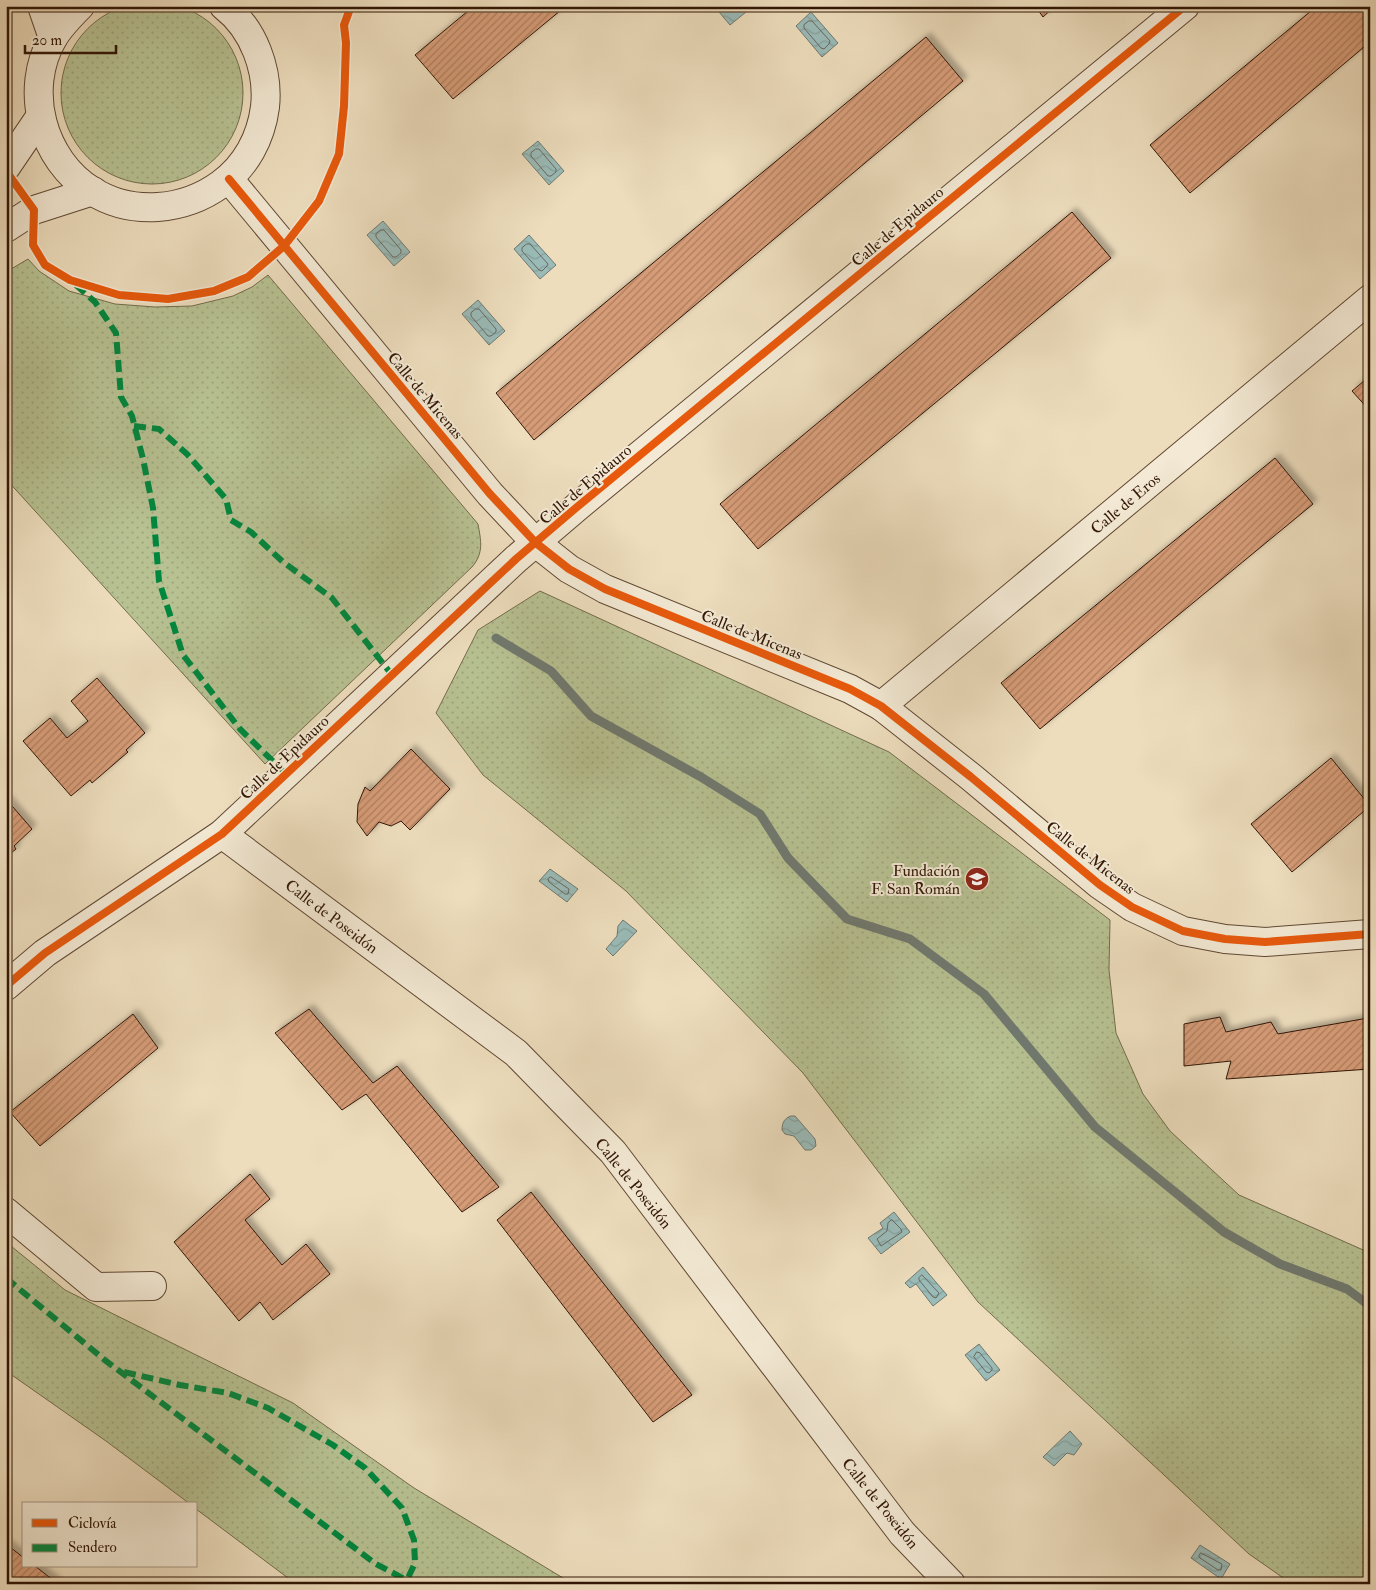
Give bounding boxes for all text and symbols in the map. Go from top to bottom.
scale bar [25,22,116,54]
text: 20 m [32,31,62,50]
street label: Calle de Epidauro [847,182,949,272]
street label: Calle de Micenas [383,348,467,443]
street label: Calle de Epidauro [535,440,637,530]
street label: Calle de Eros [1087,469,1165,539]
street label: Calle de Micenas [698,606,805,664]
street label: Calle de Epidauro [236,711,334,805]
street label: Calle de Micenas [1042,817,1139,899]
place label: Fundación F. San Román [871,861,960,899]
school or university icon: Fundación F. San Román [964,866,990,892]
street label: Calle de Poseidón [281,875,382,958]
street label: Calle de Poseidón [590,1134,676,1233]
street label: Calle de Poseidón [837,1454,923,1553]
legend [22,1502,198,1568]
text: Ciclovía [68,1514,117,1533]
text: Sendero [68,1538,117,1557]

